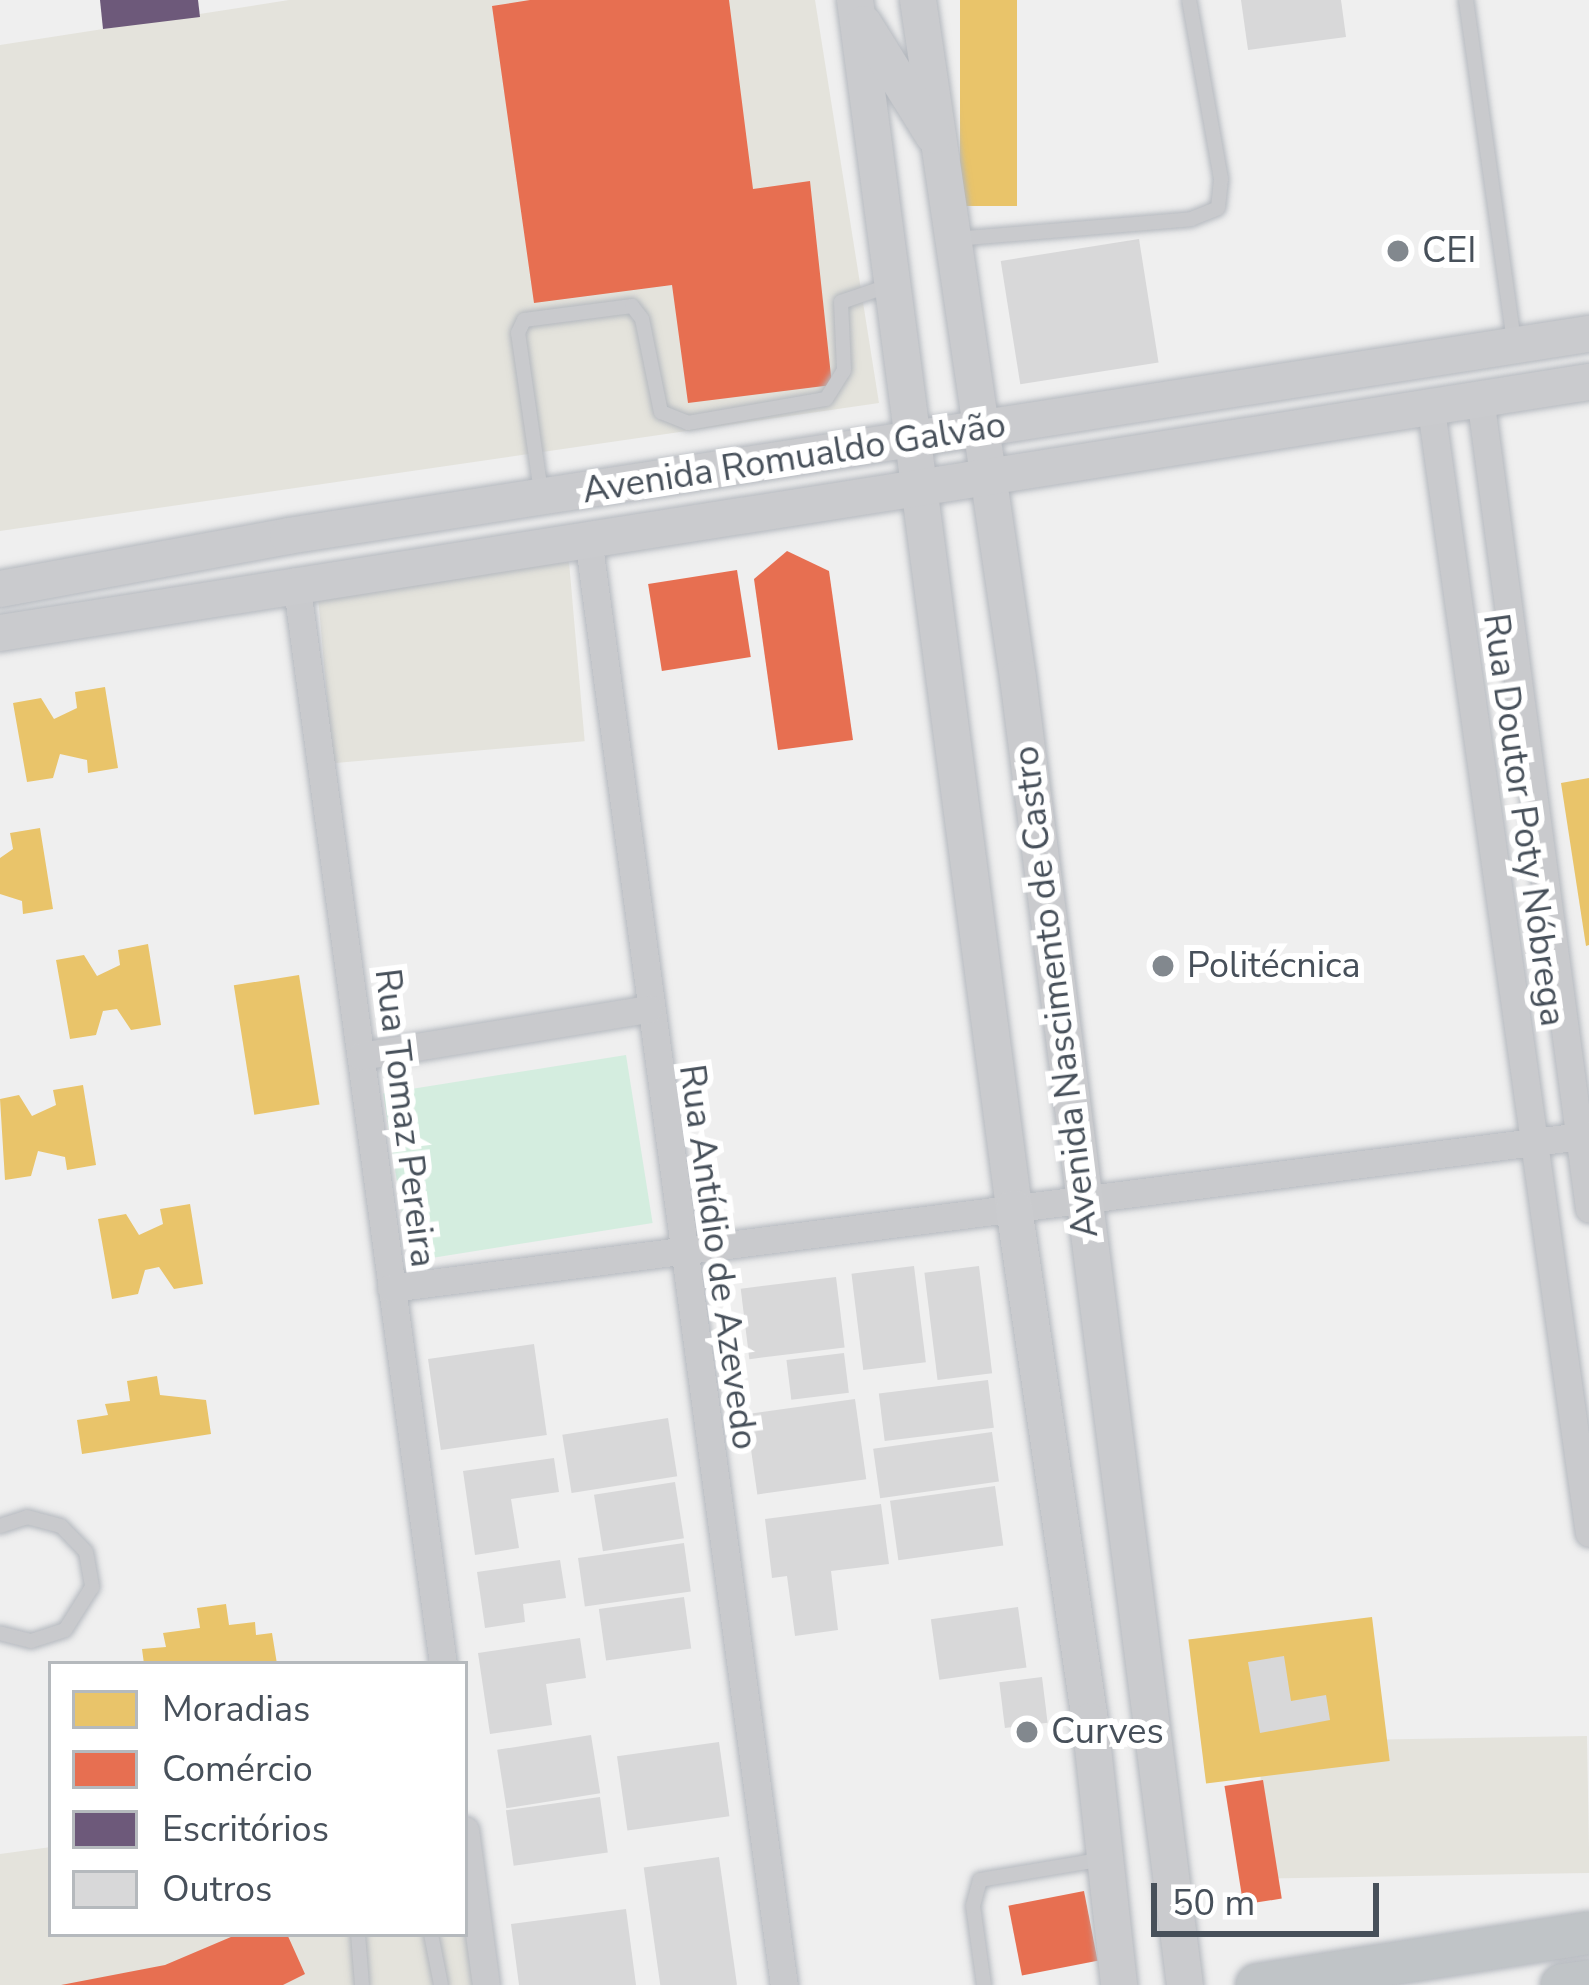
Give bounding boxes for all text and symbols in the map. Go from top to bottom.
place label: CEI [1422,229,1476,273]
marker: CEI [1385,238,1411,264]
street label: Avenida Romualdo Galvão [579,403,1009,513]
street label: Rua Doutor Poty Nóbrega [1474,611,1574,1029]
street label: Avenida Nascimento de Castro [1004,743,1108,1241]
place label: Politécnica [1187,944,1361,988]
marker: Politécnica [1150,953,1176,979]
street label: Rua Tomaz Pereira [365,966,445,1270]
street label: Rua Antídio de Azevedo [670,1062,766,1452]
legend [48,1661,468,1937]
text: Moradias [162,1685,310,1734]
place label: Curves [1051,1710,1164,1754]
marker: Curves [1014,1719,1040,1745]
text: Comércio [162,1745,313,1794]
text: Escritórios [162,1805,329,1854]
scale bar [1157,1859,1385,1933]
text: Outros [162,1865,272,1914]
text: 50 m [1172,1879,1255,1928]

